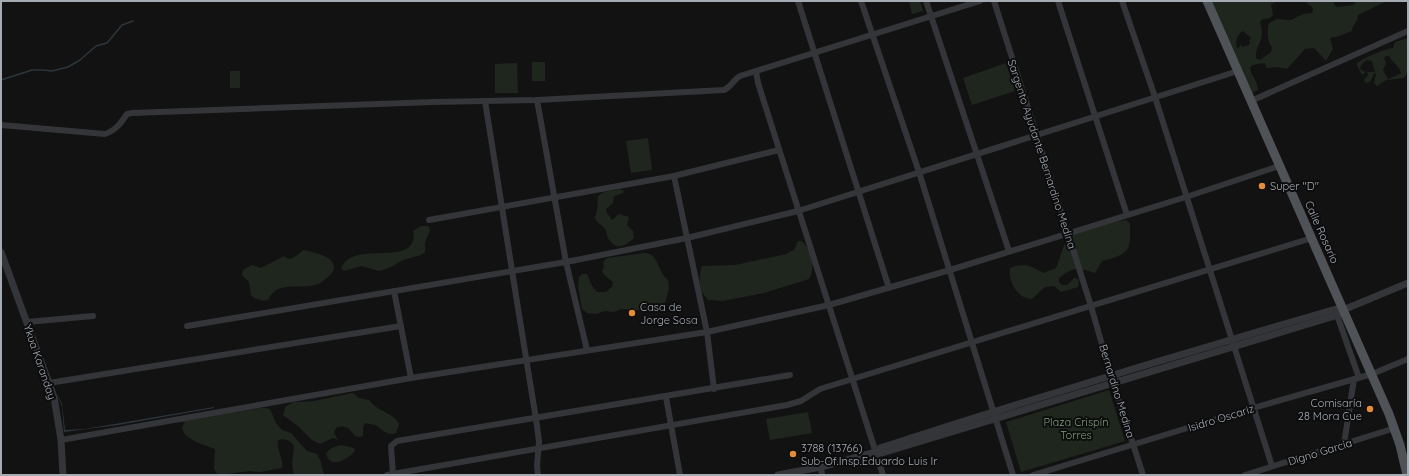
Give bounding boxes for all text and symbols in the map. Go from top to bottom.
street label: Sargento Ayudante Bernardino Medina [1005,57,1079,251]
place label: Super "D" [1270,179,1319,193]
marker: Super "D" [1257,181,1267,191]
street label: Calle Rosario [1302,198,1342,266]
place label: Casa de Jorge Sosa [640,300,698,327]
marker: Casa de Jorge Sosa [627,308,637,318]
street label: Ykua Karanday [21,323,59,401]
street label: Bernardino Medina [1096,343,1138,439]
place label: Comisaría 28 Mora Cue [1298,396,1362,423]
street label: Isidro Oscariz [1186,401,1256,435]
marker: Comisaría 28 Mora Cue [1365,404,1375,414]
park label: Plaza Crispín Torres [1044,415,1109,442]
street label: Digno Garcia [1286,436,1354,468]
place label: 3788 (13766) Sub-Of.Insp.Eduardo Luis Ir [801,441,938,468]
marker: 3788 (13766) Sub-Of.Insp.Eduardo Luis Ir [788,449,798,459]

